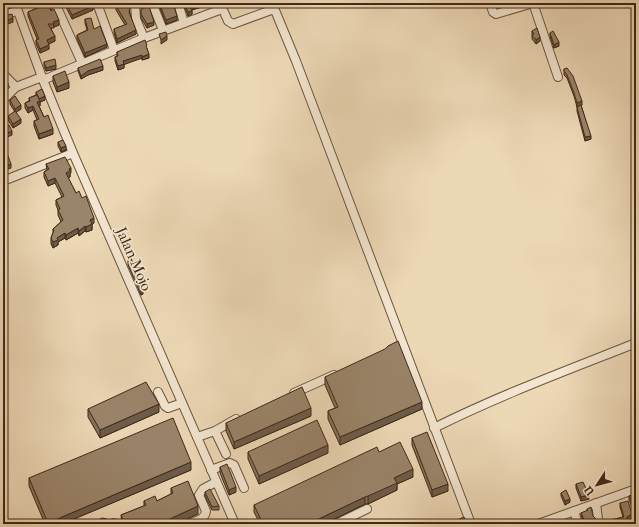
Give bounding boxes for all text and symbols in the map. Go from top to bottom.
street label: Jalan Mojo [112,223,156,294]
north arrow [577,465,617,505]
text: U [581,483,598,499]

